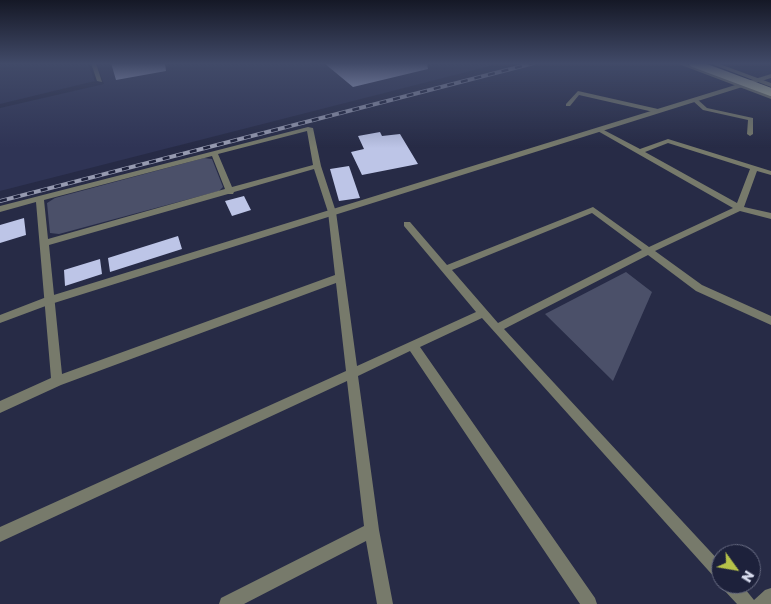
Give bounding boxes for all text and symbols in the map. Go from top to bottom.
north arrow [711,544,761,594]
text: N [738,568,758,586]

